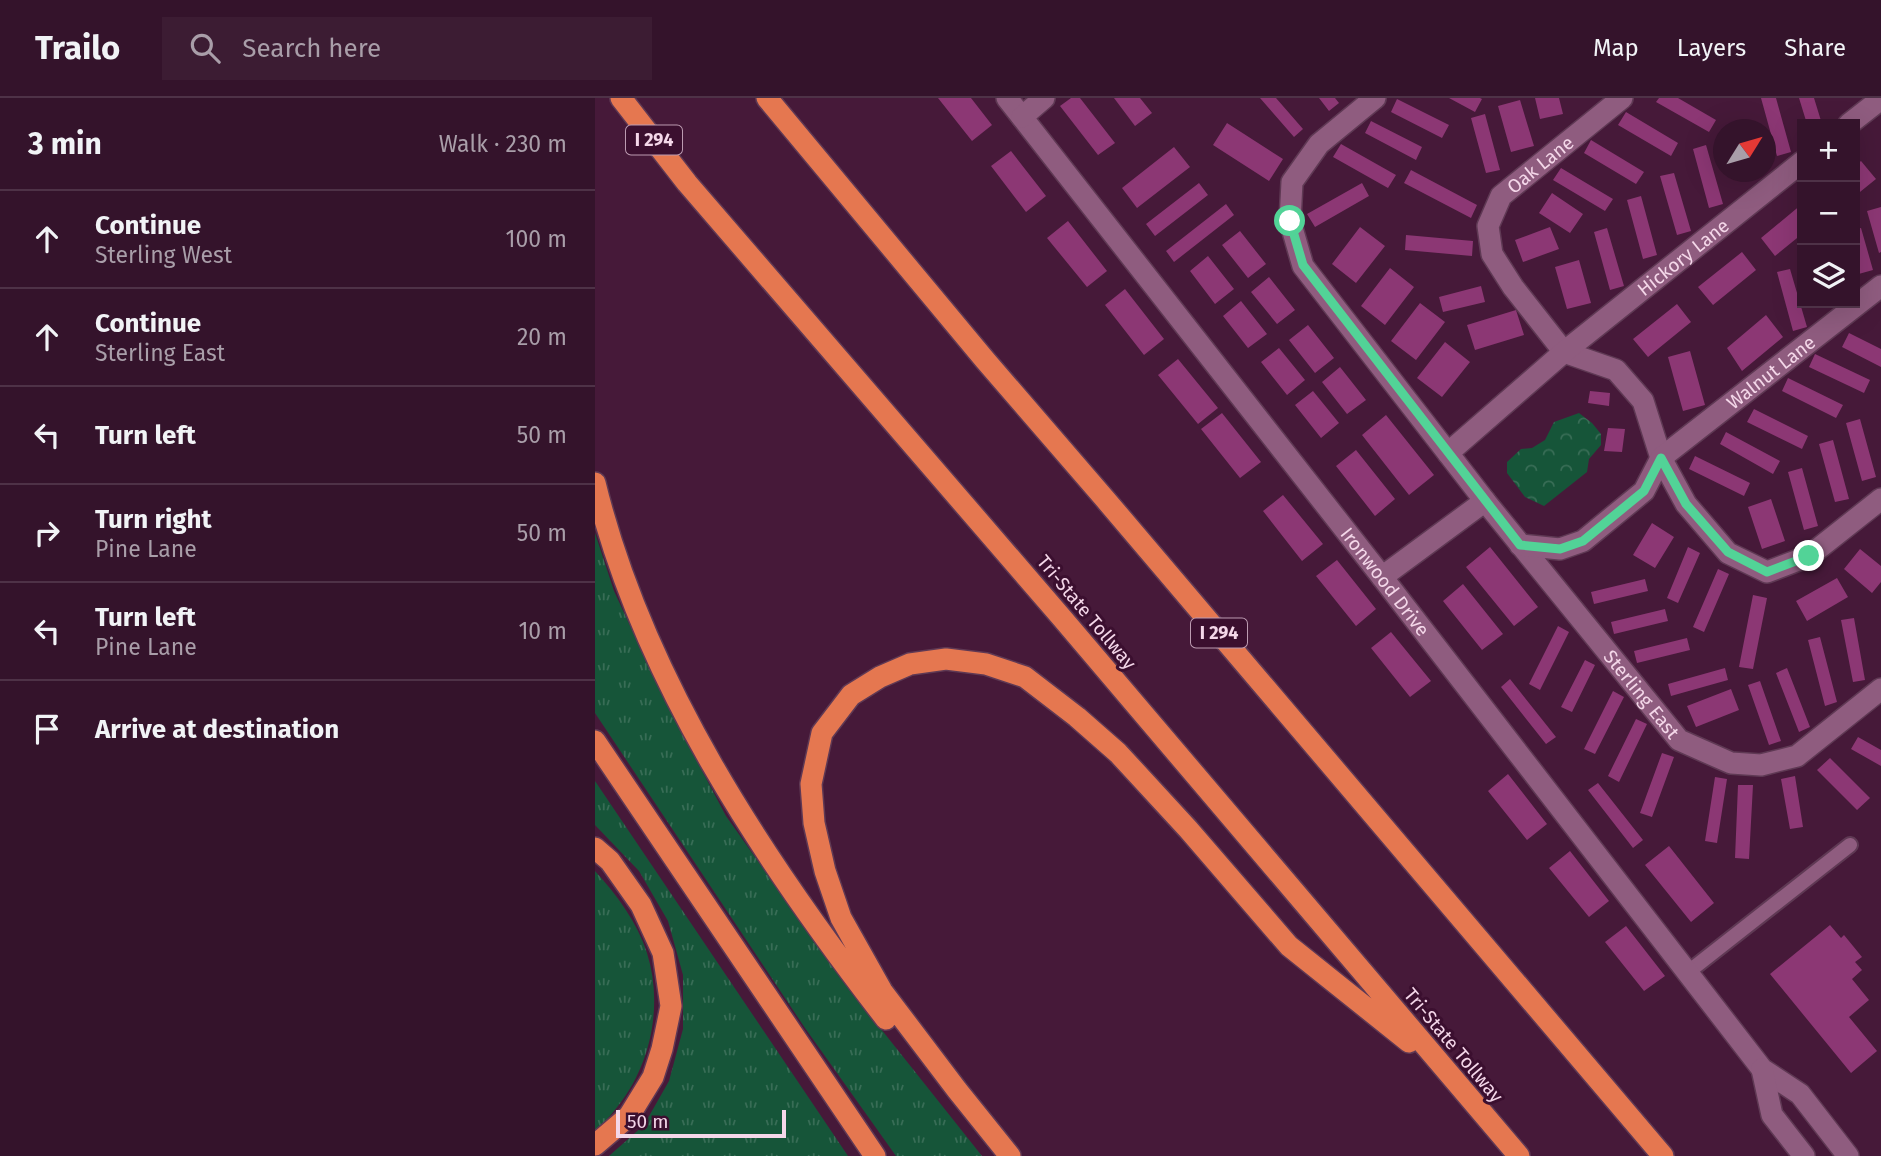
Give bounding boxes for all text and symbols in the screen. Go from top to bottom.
search box [162,17,652,80]
text: Trailo [35,28,120,68]
icon: search [186,29,224,67]
text: Search here [242,33,381,64]
text: Map [1593,34,1639,62]
text: Layers [1677,34,1746,62]
text: Share [1784,34,1846,62]
north arrow [1713,119,1776,182]
map controls [1797,119,1860,308]
button: + [1797,119,1860,182]
text: 3 min [28,126,102,162]
road number: I 294 [626,126,682,154]
text: Walk · 230 m [439,130,567,158]
street label: Oak Lane [1502,131,1578,199]
button: − [1797,182,1860,245]
route start [1274,205,1305,236]
text: Continue [95,210,201,241]
street label: Hickory Lane [1633,214,1734,301]
icon: ahead [28,220,66,258]
text: 100 m [506,225,567,253]
text: Sterling West [95,241,232,269]
button: layers [1797,245,1860,308]
text: Continue [95,308,201,339]
icon: ahead [28,318,66,356]
text: 20 m [517,323,567,351]
street label: Walnut Lane [1722,331,1820,414]
text: Sterling East [95,339,225,367]
icon: left [28,416,66,454]
text: Turn left [95,420,196,451]
text: 50 m [517,421,567,449]
text: Turn right [95,504,212,535]
icon: right [28,514,66,552]
text: 50 m [517,519,567,547]
street label: Ironwood Drive [1336,523,1434,641]
text: Pine Lane [95,535,197,563]
route end [1793,540,1824,571]
street label: Tri-State Tollway [1032,551,1141,675]
text: Turn left [95,602,196,633]
icon: left [28,612,66,650]
text: 10 m [518,617,567,645]
road number: I 294 [1191,618,1247,648]
text: Pine Lane [95,633,197,661]
street label: Sterling East [1599,646,1684,744]
icon: arrive [28,710,66,748]
text: Arrive at destination [95,714,339,745]
street label: Tri-State Tollway [1399,984,1508,1108]
scale bar [616,1107,786,1139]
text: 50 m [627,1110,668,1133]

